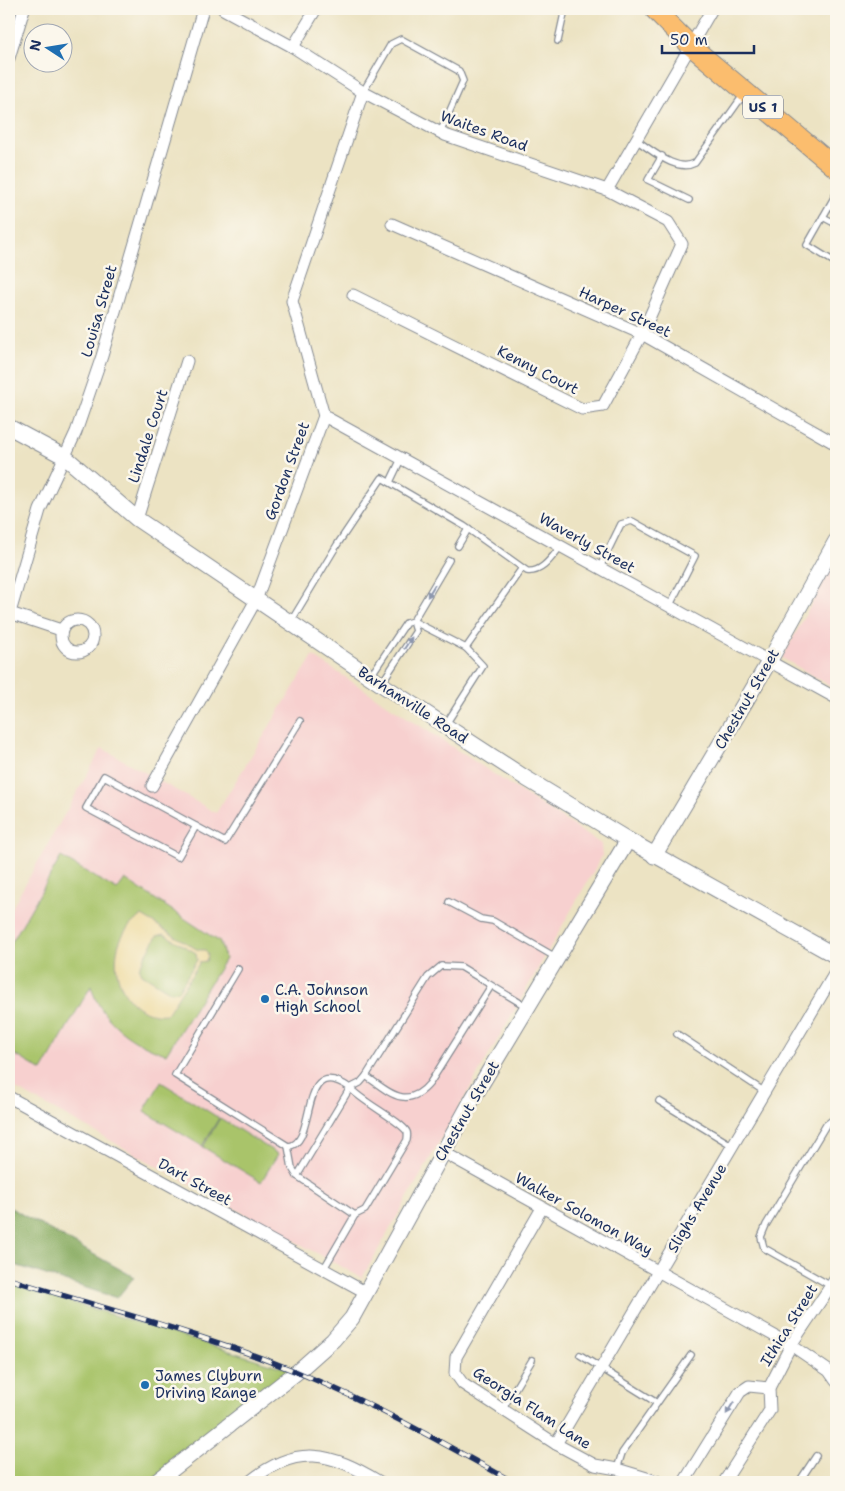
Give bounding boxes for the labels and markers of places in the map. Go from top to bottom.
place label: C.A. Johnson High School [275,980,368,1017]
marker: C.A. Johnson High School [259,993,271,1005]
place label: James Clyburn Driving Range [155,1366,262,1403]
marker: James Clyburn Driving Range [139,1379,151,1391]

